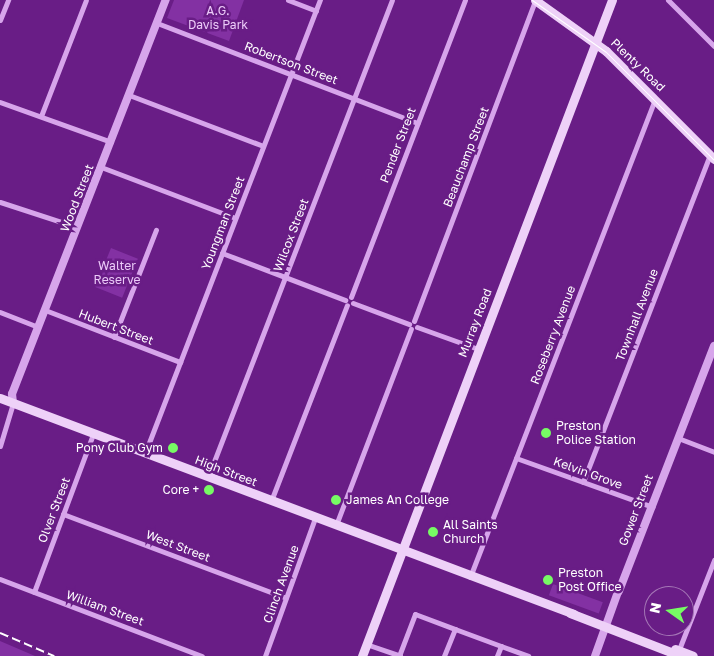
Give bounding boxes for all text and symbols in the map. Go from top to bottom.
park label: A.G. Davis Park [188,4,248,32]
street label: Plenty Road [608,36,668,94]
street label: Robertson Street [242,39,340,87]
street label: Pender Street [377,105,419,185]
street label: Beauchamp Street [440,105,492,209]
street label: Wood Street [57,162,97,234]
street label: Youngman Street [198,174,248,272]
street label: Wilcox Street [270,196,312,274]
park label: Walter Reserve [94,259,140,287]
street label: Townhall Avenue [613,267,661,363]
street label: Roseberry Avenue [528,284,578,386]
street label: Murray Road [455,287,495,359]
street label: Hubert Street [77,306,155,348]
place label: Preston Police Station [556,419,636,447]
marker: Preston Police Station [540,427,552,439]
place label: Pony Club Gym [76,441,163,455]
marker: Pony Club Gym [167,442,179,454]
street label: High Street [193,453,259,489]
street label: Kelvin Grove [552,454,624,492]
street label: Gower Street [616,472,656,548]
street label: Olver Street [35,475,73,545]
place label: Core + [163,483,199,497]
marker: Core + [203,484,215,496]
place label: James An College [346,493,449,507]
marker: James An College [330,494,342,506]
place label: All Saints Church [443,518,498,546]
marker: All Saints Church [427,526,439,538]
street label: West Street [144,527,212,565]
street label: Clinch Avenue [260,543,302,625]
place label: Preston Post Office [558,566,622,594]
marker: Preston Post Office [542,574,554,586]
north arrow [644,586,694,636]
street label: William Street [64,587,146,629]
text: N [645,601,664,615]

